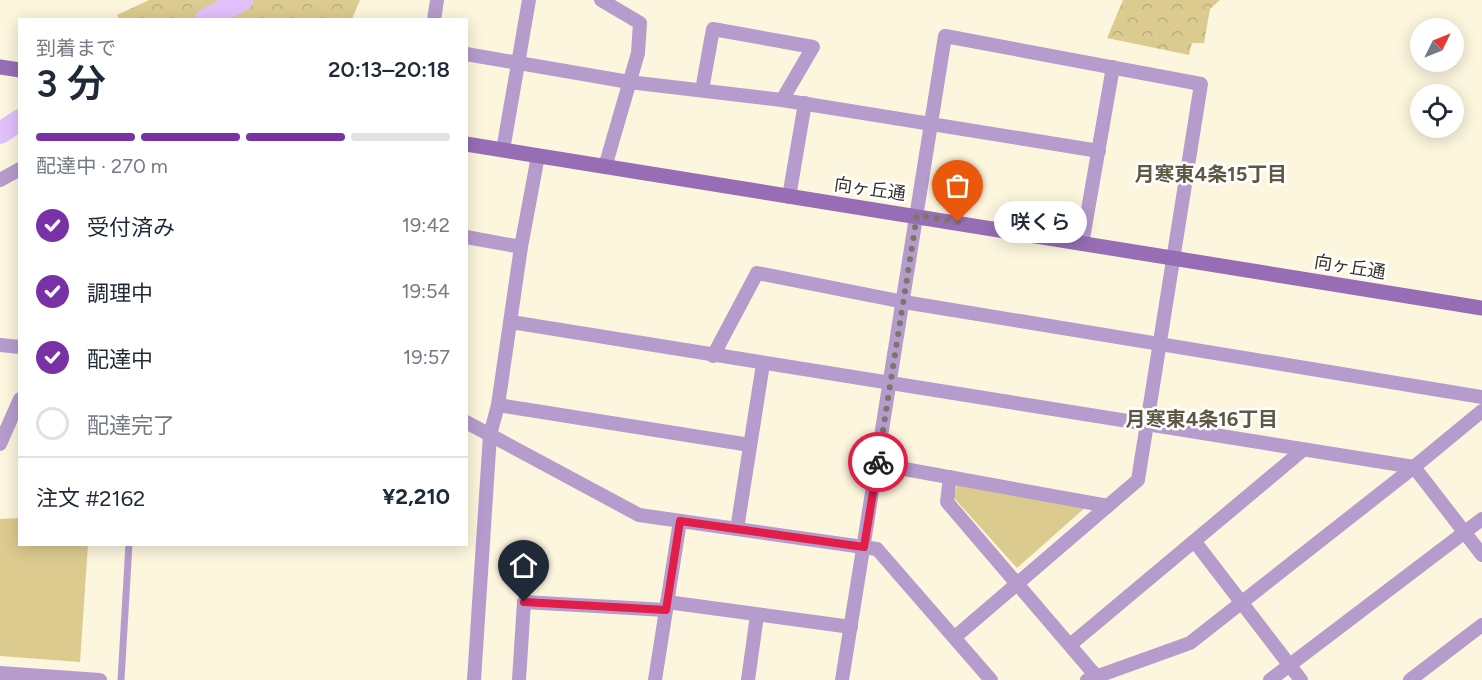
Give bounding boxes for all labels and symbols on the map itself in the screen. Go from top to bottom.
north arrow [1410,18,1464,72]
pin [932,160,983,222]
district label: 月寒東4条15丁目 [1135,162,1287,186]
street label: 向ヶ丘通 [833,173,907,205]
callout: 咲くら [994,201,1087,243]
street label: 向ヶ丘通 [1313,251,1387,283]
district label: 月寒東4条16丁目 [1126,407,1278,431]
courier [848,432,908,492]
pin [498,540,549,602]

